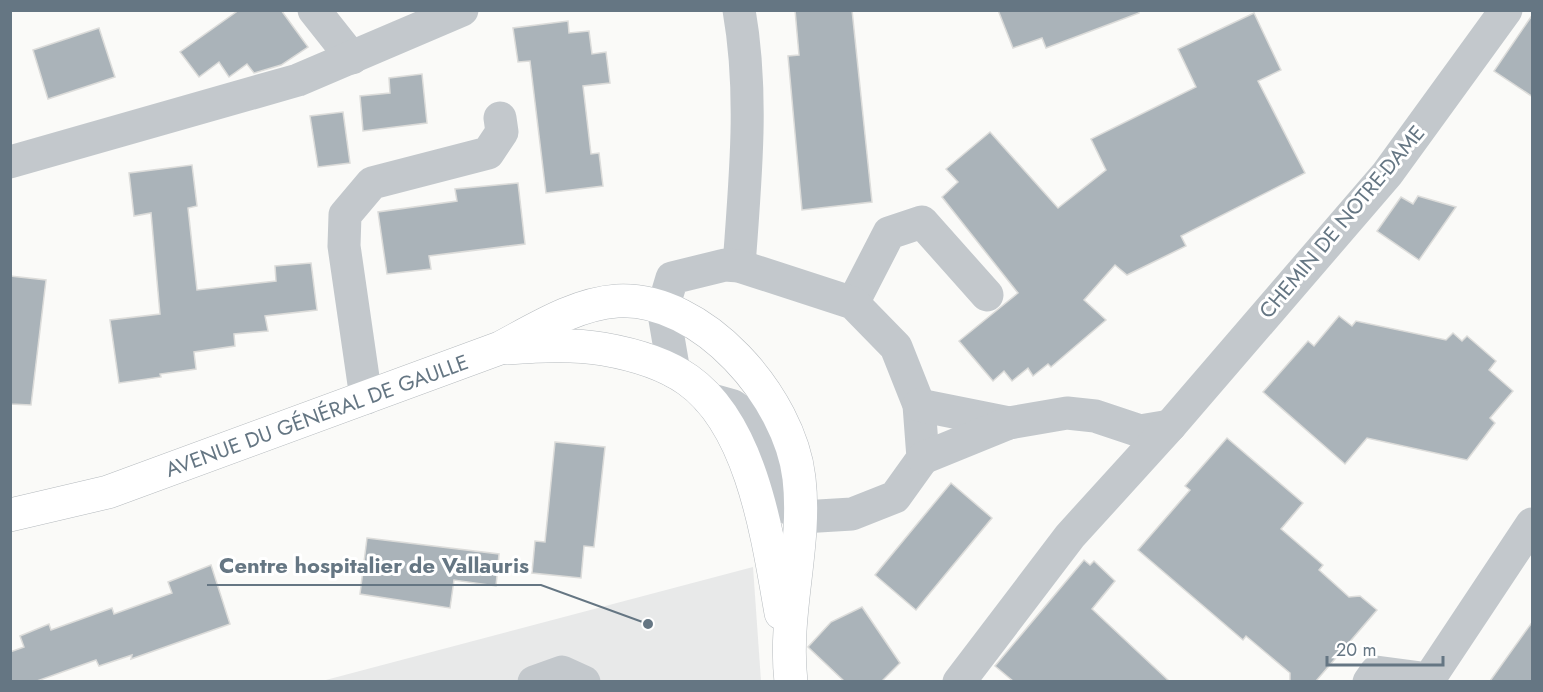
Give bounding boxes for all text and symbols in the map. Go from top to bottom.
street label: CHEMIN DE NOTRE-DAME [1252,119,1432,325]
street label: AVENUE DU GÉNÉRAL DE GAULLE [161,347,473,485]
callout: Centre hospitalier de Vallauris [207,545,541,585]
text: Centre hospitalier de Vallauris [219,549,529,581]
scale bar [1327,629,1442,667]
text: 20 m [1336,637,1376,663]

